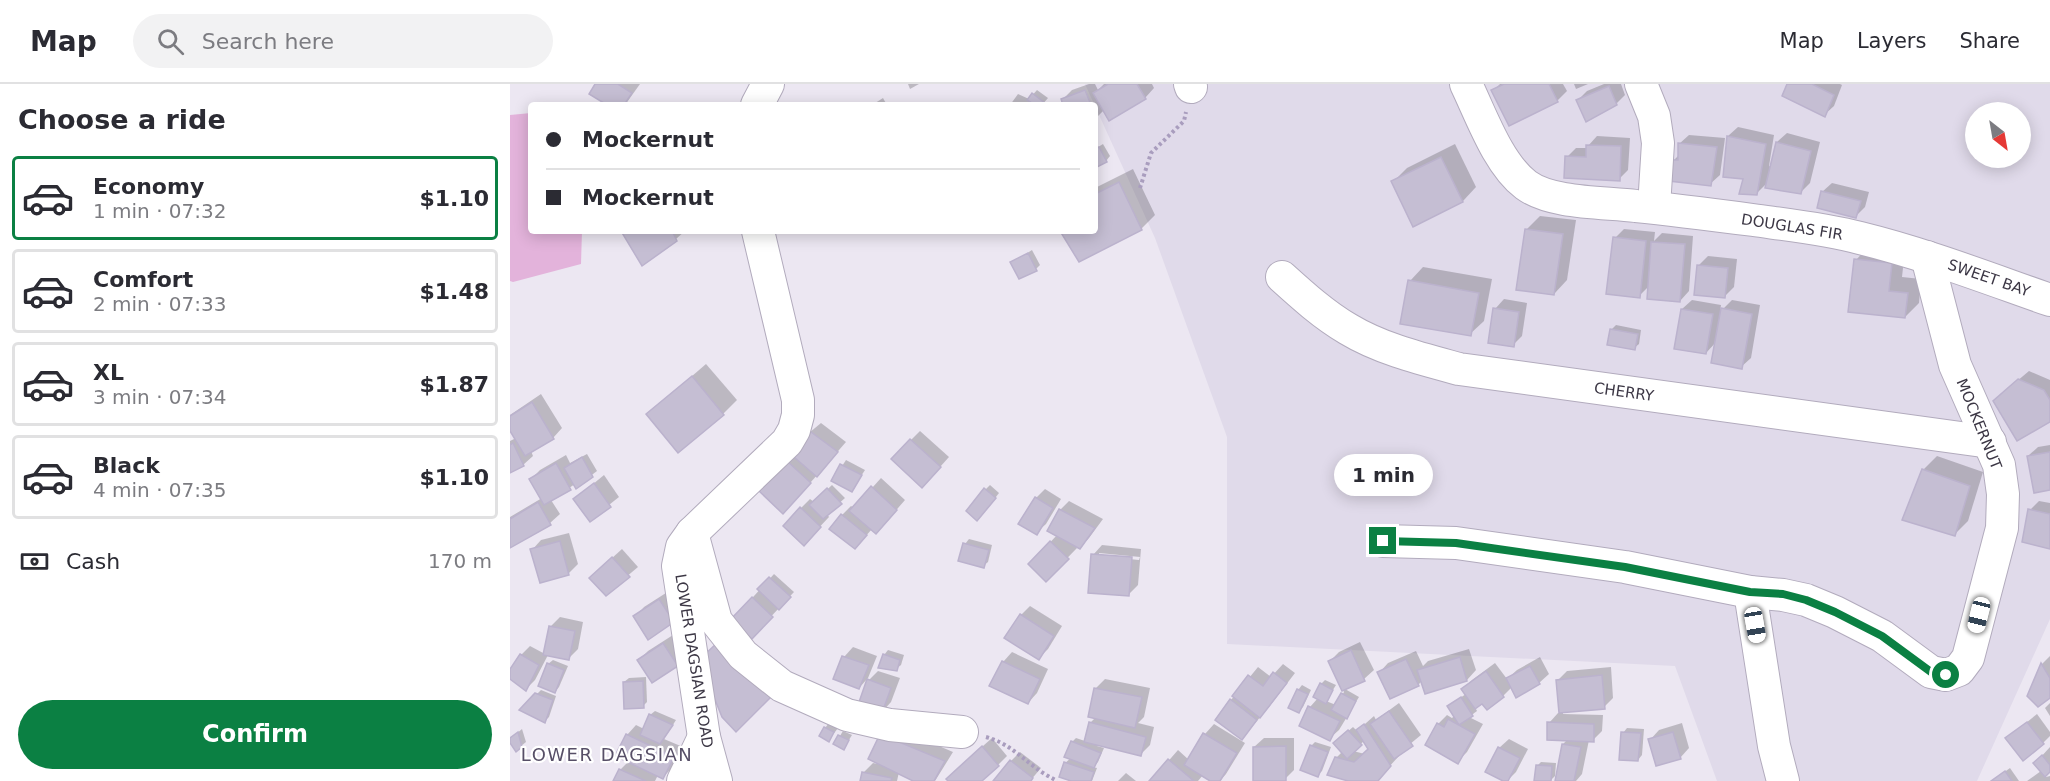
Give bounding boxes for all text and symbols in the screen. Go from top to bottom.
search box [133,14,553,68]
text: Map [30,25,97,58]
icon: search [154,25,187,58]
text: Search here [202,29,334,54]
text: Map [1780,29,1824,53]
text: Layers [1857,29,1926,53]
text: Share [1959,29,2020,53]
north arrow [1965,102,2031,168]
map controls [1965,102,2031,168]
text: Choose a ride [18,104,226,135]
text: Mockernut [582,127,714,152]
icon: car [21,171,75,225]
text: Economy [93,174,204,199]
text: Mockernut [582,185,714,210]
text: $1.10 [419,186,489,211]
text: 1 min · 07:32 [93,199,227,223]
street label: DOUGLAS FIR [1740,210,1844,244]
street label: SWEET BAY [1946,256,2033,301]
icon: car [21,264,75,318]
text: Comfort [93,267,193,292]
text: $1.48 [419,279,489,304]
text: 2 min · 07:33 [93,292,227,316]
icon: car [21,357,75,411]
text: XL [93,360,124,385]
text: $1.87 [419,372,489,397]
street label: MOCKERNUT [1953,376,2006,473]
street label: CHERRY [1593,379,1656,405]
text: 3 min · 07:34 [93,385,227,409]
icon: car [21,450,75,504]
text: Black [93,453,160,478]
callout: 1 min [1334,454,1432,496]
text: 1 min [1352,463,1415,487]
text: $1.10 [419,465,489,490]
text: 4 min · 07:35 [93,478,227,502]
route end [1369,527,1396,554]
icon: cash [18,545,51,578]
text: Cash [66,549,120,574]
text: 170 m [428,549,492,573]
street label: LOWER DAGSIAN ROAD [671,573,717,749]
car [1966,595,1992,635]
car [1743,606,1767,644]
route start [1932,661,1959,688]
button: Confirm [18,700,492,769]
district label: LOWER DAGSIAN [521,744,693,765]

